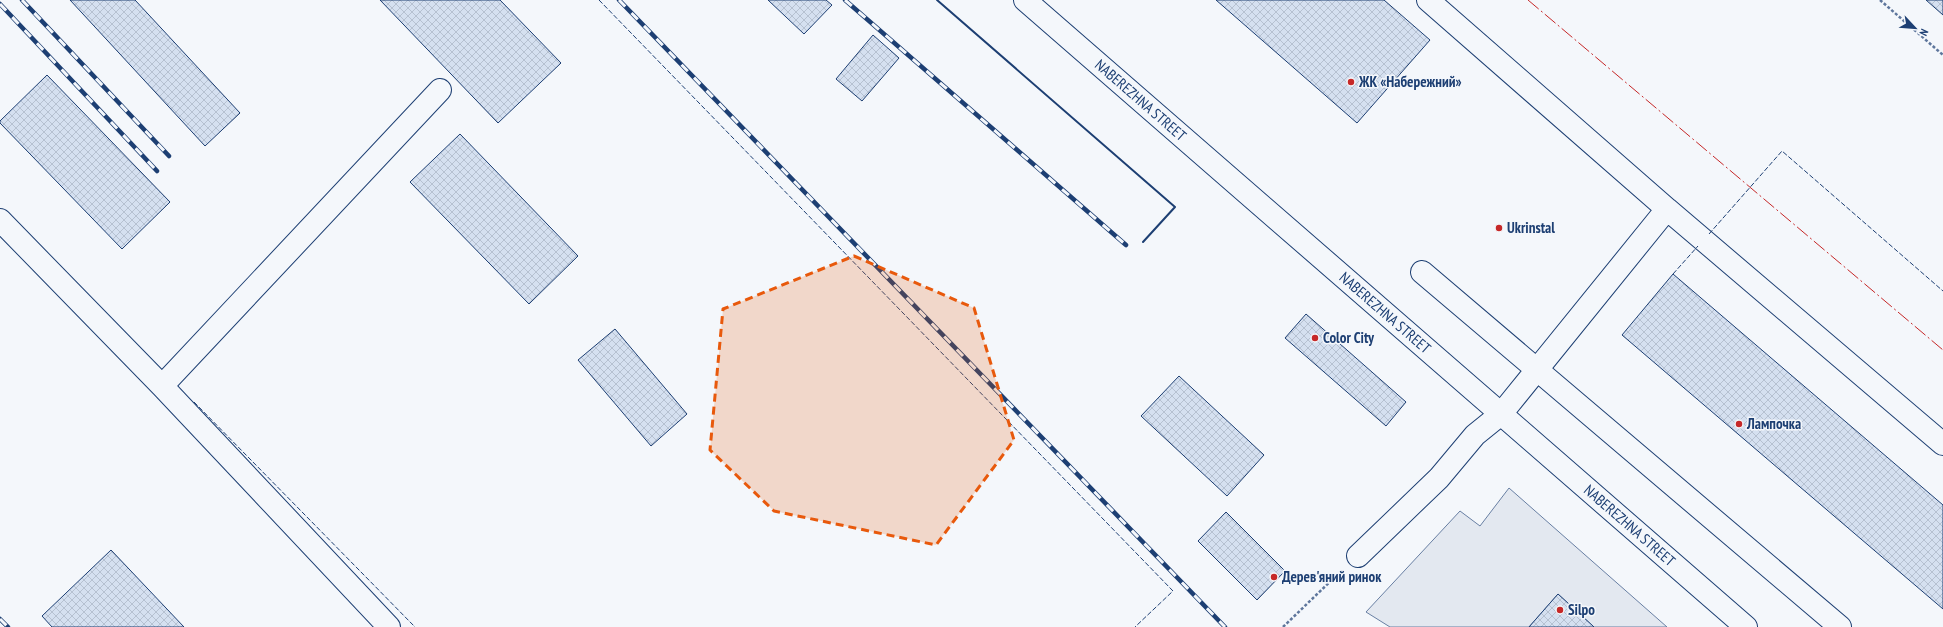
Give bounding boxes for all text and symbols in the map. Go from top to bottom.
north arrow [1895,8,1935,48]
text: N [1916,27,1932,38]
street label: NABEREZHNA STREET [1091,55,1191,145]
place label: ЖК «Набережний» [1358,72,1462,91]
marker: ЖК «Набережний» [1346,77,1356,87]
place label: Ukrinstal [1507,218,1555,237]
marker: Ukrinstal [1494,223,1504,233]
street label: NABEREZHNA STREET [1336,268,1435,358]
place label: Color City [1323,328,1375,347]
marker: Color City [1310,333,1320,343]
place label: Лампочка [1746,414,1801,433]
marker: Лампочка [1734,419,1744,429]
street label: NABEREZHNA STREET [1580,480,1680,570]
place label: Дерев'яний ринок [1282,567,1382,586]
marker: Дерев'яний ринок [1269,572,1279,582]
place label: Silpo [1568,600,1595,619]
marker: Silpo [1555,605,1565,615]

